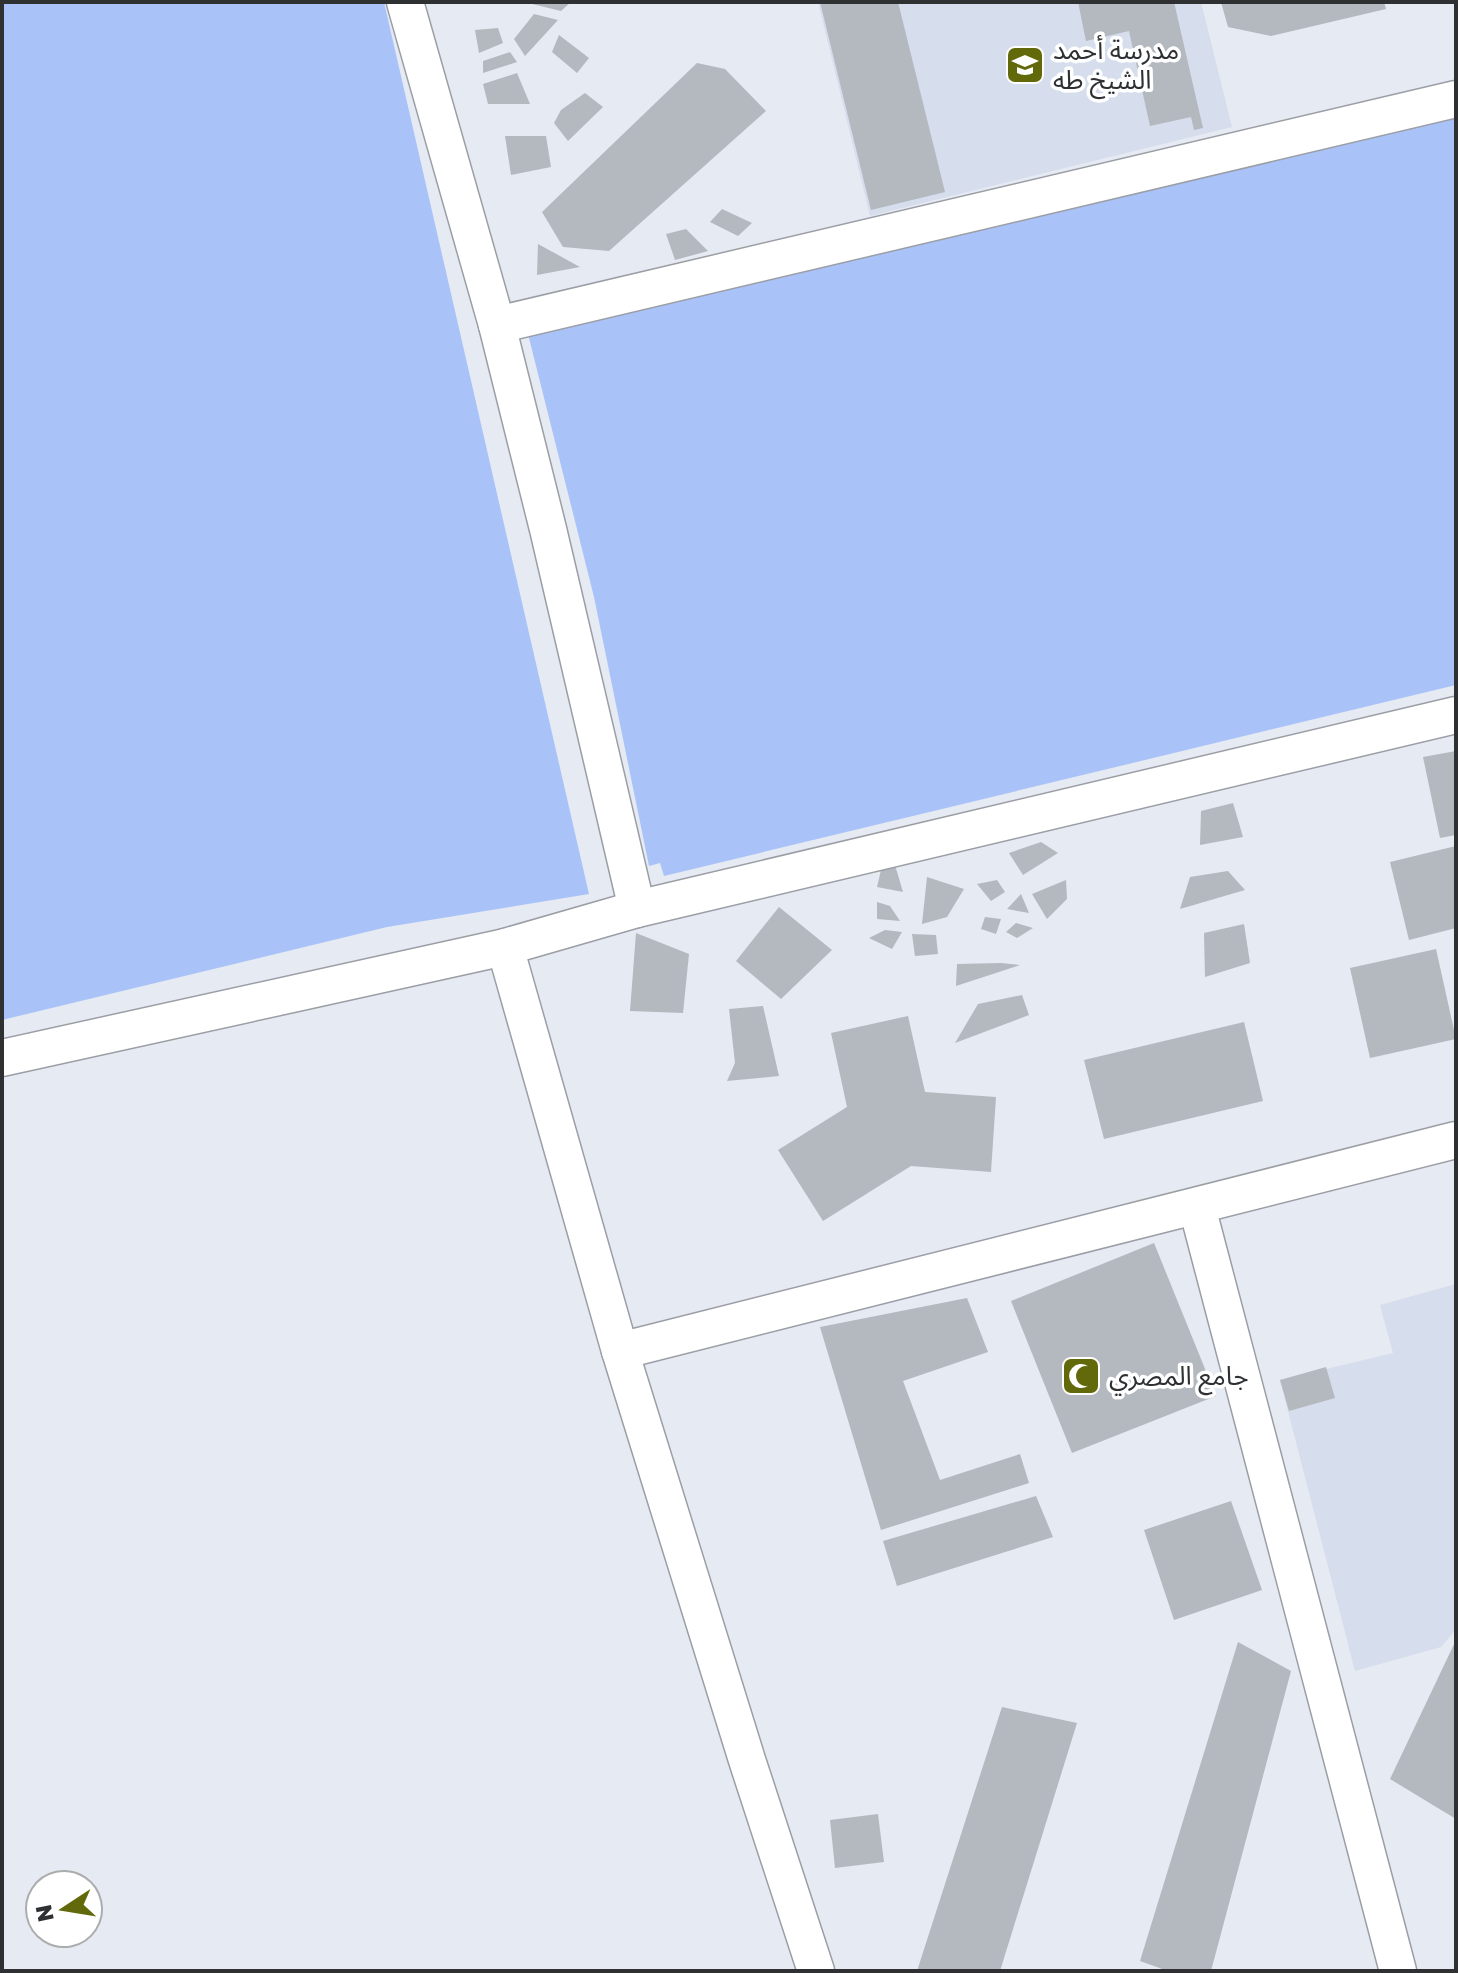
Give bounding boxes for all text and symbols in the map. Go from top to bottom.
place label: مدرسة أحمد الشيخ طه [1053,34,1179,100]
school or university icon: مدرسة أحمد الشيخ طه [1004,44,1046,86]
mosque icon: جامع المصري [1060,1355,1102,1397]
place label: جامع المصري [1109,1360,1249,1396]
north arrow [24,1869,104,1949]
text: N [29,1902,59,1924]

